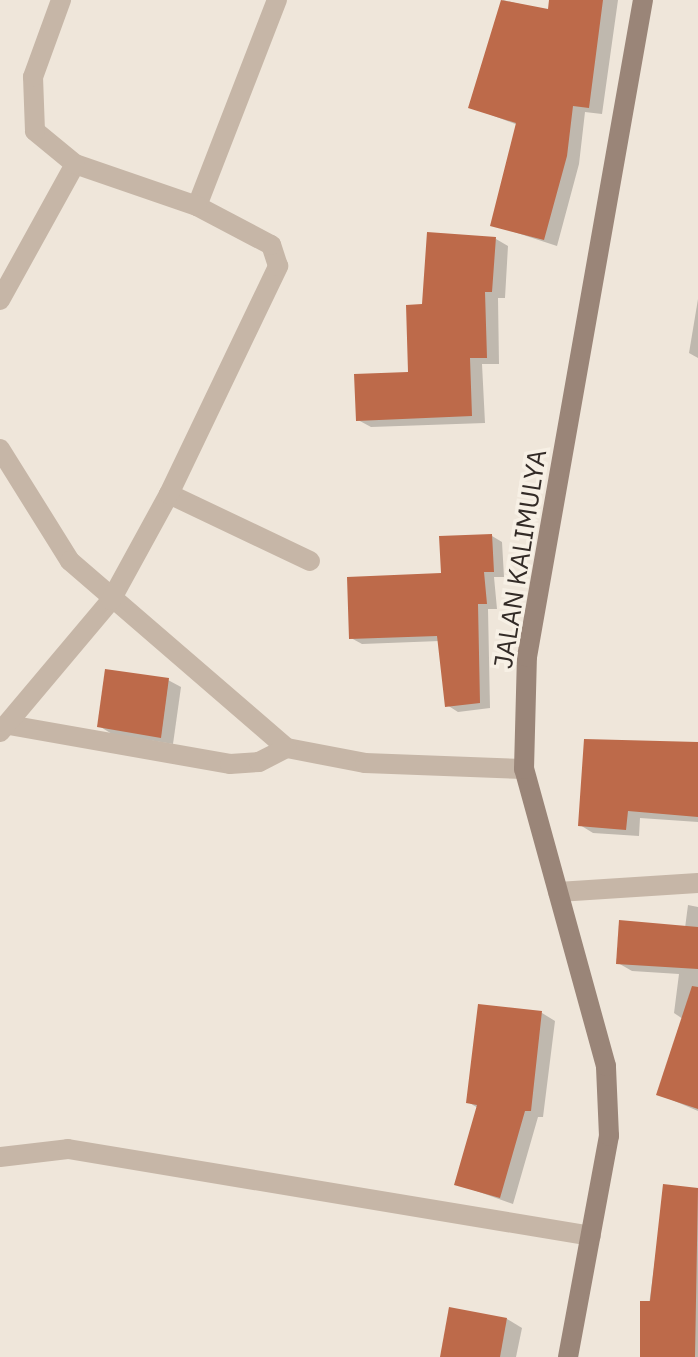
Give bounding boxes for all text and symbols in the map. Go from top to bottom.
street label: JALAN KALIMULYA [487,447,553,671]

